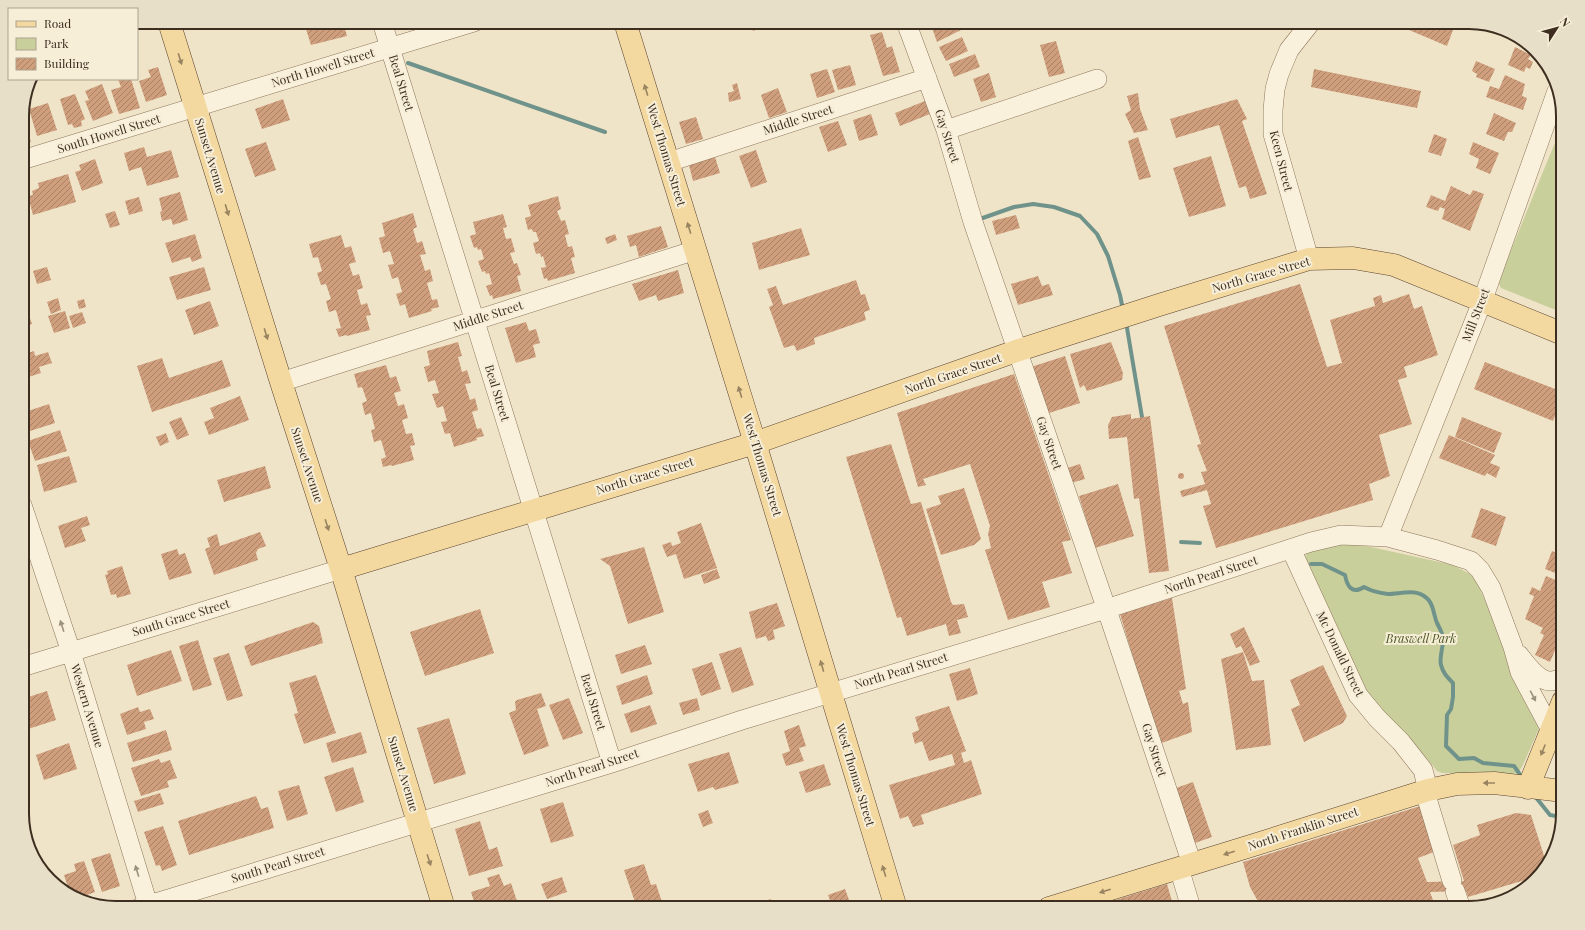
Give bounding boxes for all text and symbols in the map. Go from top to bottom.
legend [8,8,138,80]
north arrow [1537,8,1577,48]
text: N [1557,14,1574,29]
text: Road [44,15,71,31]
text: Park [44,35,69,51]
street label: North Howell Street [269,44,377,90]
street label: Beal Street [386,53,418,114]
one-way arrow [177,54,183,66]
text: Building [44,55,90,71]
one-way arrow [643,84,649,96]
street label: Middle Street [761,100,835,138]
street label: West Thomas Street [643,101,690,209]
street label: Gay Street [932,107,964,165]
street label: South Howell Street [55,110,163,156]
street label: Sunset Avenue [192,116,230,195]
street label: Keen Street [1267,129,1297,194]
one-way arrow [224,204,230,216]
one-way arrow [686,221,692,233]
street label: North Grace Street [1210,252,1312,296]
street label: Mill Street [1458,285,1493,344]
street label: Middle Street [451,296,525,334]
one-way arrow [263,328,269,340]
street label: North Grace Street [902,349,1004,397]
street label: Beal Street [482,363,514,424]
one-way arrow [736,386,742,398]
street label: West Thomas Street [739,411,786,519]
street label: Gay Street [1033,414,1067,472]
street label: Sunset Avenue [288,425,328,504]
street label: North Grace Street [594,452,696,498]
one-way arrow [324,519,330,531]
street label: North Pearl Street [1162,551,1260,597]
street label: South Grace Street [130,594,232,639]
street label: Mc Donald Street [1313,608,1369,700]
one-way arrow [59,620,65,632]
park label: Braswell Park [1385,630,1456,646]
street label: North Pearl Street [852,648,950,692]
one-way arrow [819,660,825,672]
street label: Western Avenue [67,661,108,749]
street label: Beal Street [578,672,610,733]
one-way arrow [1530,690,1536,702]
street label: West Thomas Street [832,721,879,829]
street label: Gay Street [1139,721,1171,779]
street label: Sunset Avenue [385,734,423,813]
street label: North Pearl Street [543,744,641,790]
one-way arrow [1540,744,1546,755]
one-way arrow [1482,780,1495,786]
street label: North Franklin Street [1245,802,1361,853]
street label: South Pearl Street [229,842,327,886]
one-way arrow [1223,850,1235,856]
one-way arrow [426,854,432,866]
one-way arrow [134,864,140,876]
one-way arrow [881,864,887,876]
one-way arrow [1099,888,1111,894]

